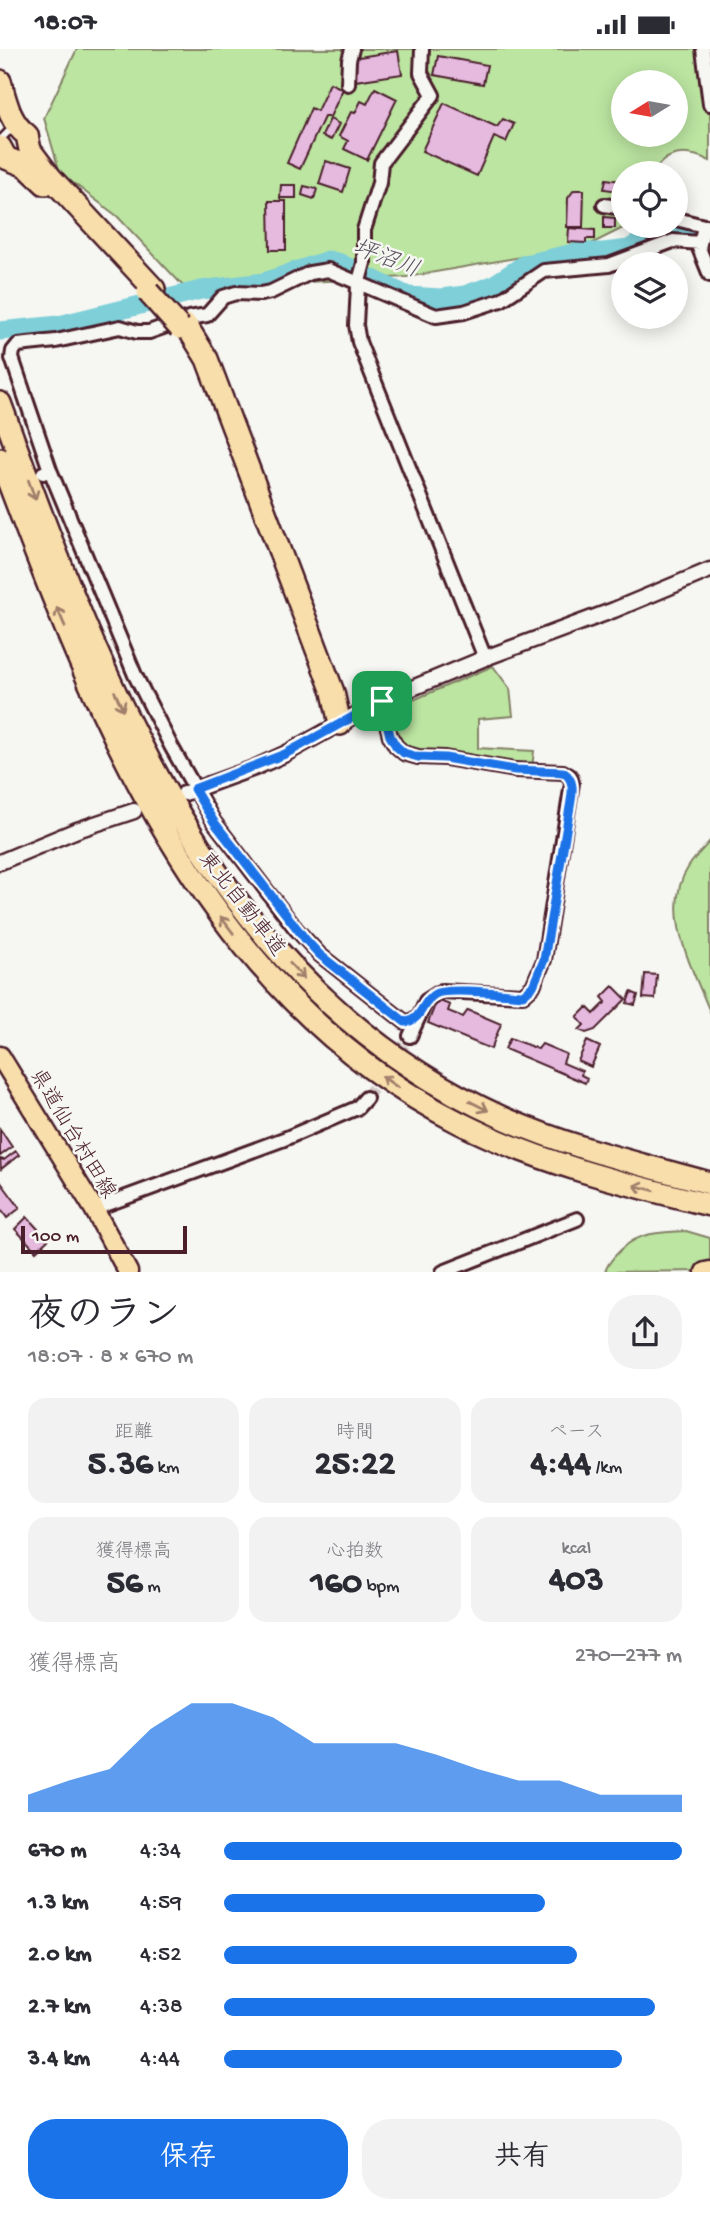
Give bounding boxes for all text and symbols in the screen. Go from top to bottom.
text: 18:07 [35,9,96,40]
north arrow [611,70,688,147]
map controls [611,70,688,329]
button: locate [611,161,688,238]
water label: 坪沼川 [349,235,423,285]
button: layers [611,252,688,329]
one-way arrow [27,479,39,501]
one-way arrow [54,607,67,629]
pin [352,671,412,731]
icon: arrive [363,682,401,720]
one-way arrow [113,689,126,711]
street label: 東北自動車道 [192,847,290,962]
one-way arrow [220,916,235,934]
one-way arrow [289,962,305,980]
street label: 県道仙台村田線 [22,1065,120,1204]
one-way arrow [381,1075,400,1089]
one-way arrow [468,1099,489,1113]
one-way arrow [633,1181,656,1194]
scale bar [21,1223,187,1254]
text: 100 m [32,1226,79,1249]
button: share [608,1295,682,1369]
text: 夜のラン [28,1296,180,1340]
text: 18:07 · 8 × 670 m [28,1344,193,1371]
text: 距離 [115,1422,153,1445]
text: 時間 [336,1422,374,1445]
text: ペース [548,1422,604,1445]
text: 5.36 [88,1445,153,1486]
text: 25:22 [315,1445,395,1486]
text: 4:44 [530,1445,591,1486]
text: km [153,1457,180,1480]
text: /km [591,1457,622,1480]
text: kcal [561,1538,591,1561]
text: 獲得標高 [96,1541,172,1564]
text: 心拍数 [326,1541,384,1564]
text: 403 [549,1561,604,1602]
text: 56 [107,1564,143,1605]
text: 160 [310,1564,362,1605]
text: m [143,1576,161,1599]
text: bpm [362,1576,400,1599]
text: 270–277 m [575,1643,682,1670]
text: 獲得標高 [28,1652,120,1679]
text: 670 m [28,1838,86,1865]
text: 4:34 [140,1838,181,1865]
text: 1.3 km [28,1890,88,1917]
text: 4:59 [140,1890,182,1917]
text: 2.0 km [28,1942,92,1969]
text: 4:52 [140,1942,181,1969]
text: 2.7 km [28,1994,91,2021]
text: 4:38 [140,1994,183,2021]
text: 3.4 km [28,2046,90,2073]
text: 4:44 [140,2046,180,2073]
button: 保存 [28,2119,348,2199]
button: 共有 [362,2119,682,2199]

